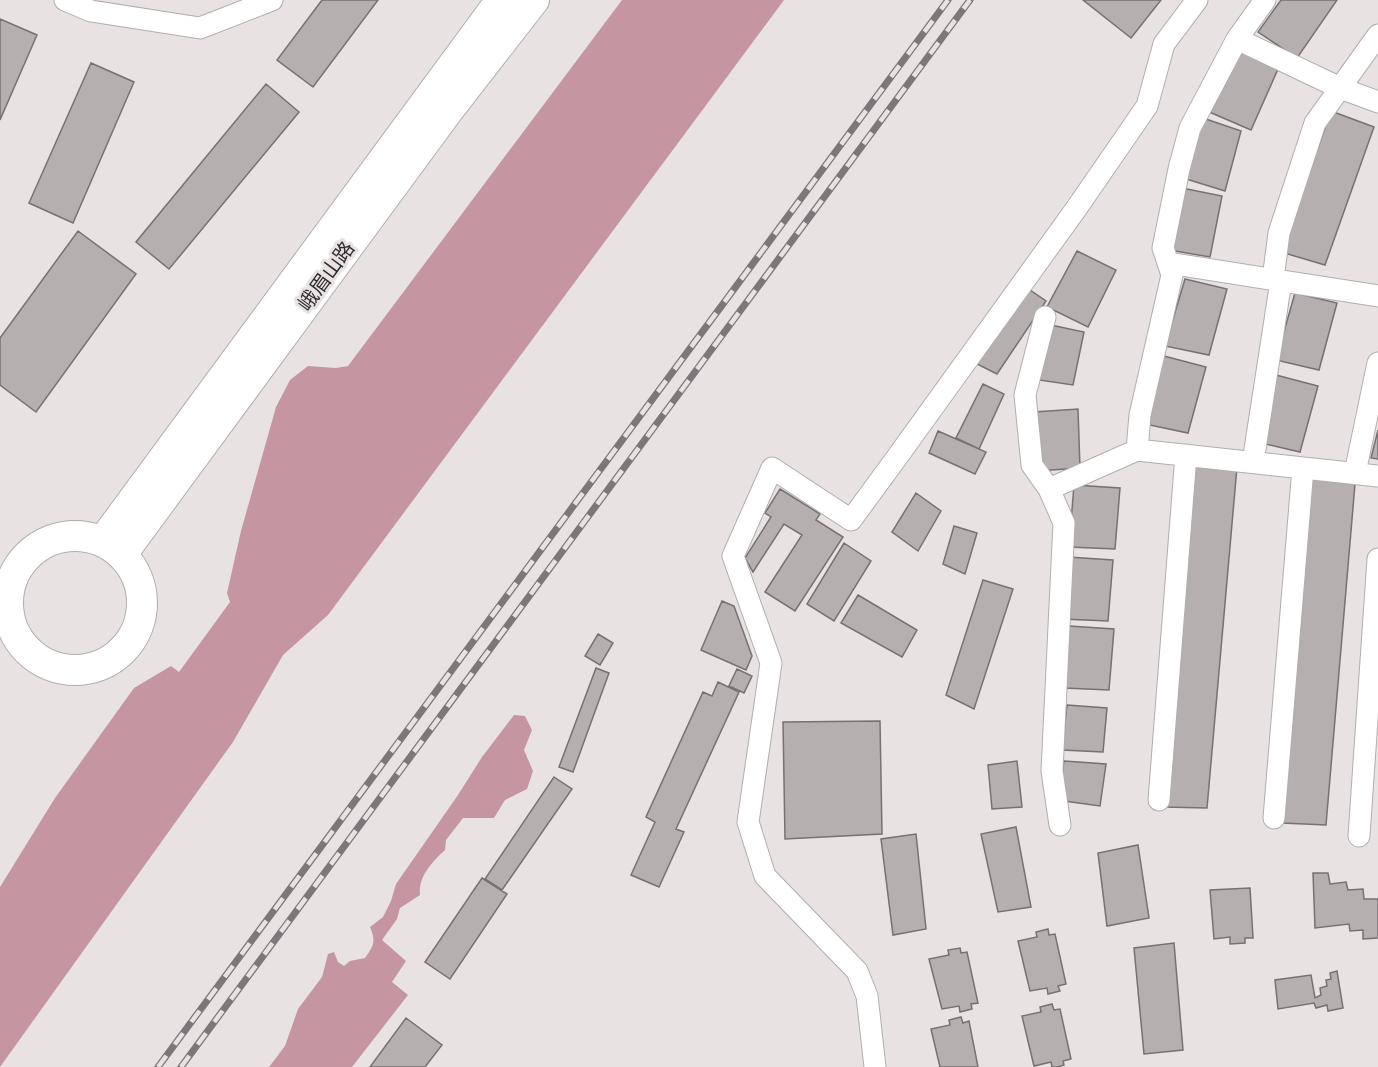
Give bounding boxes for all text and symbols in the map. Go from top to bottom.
street label: 峨眉山路 [291,235,360,316]

